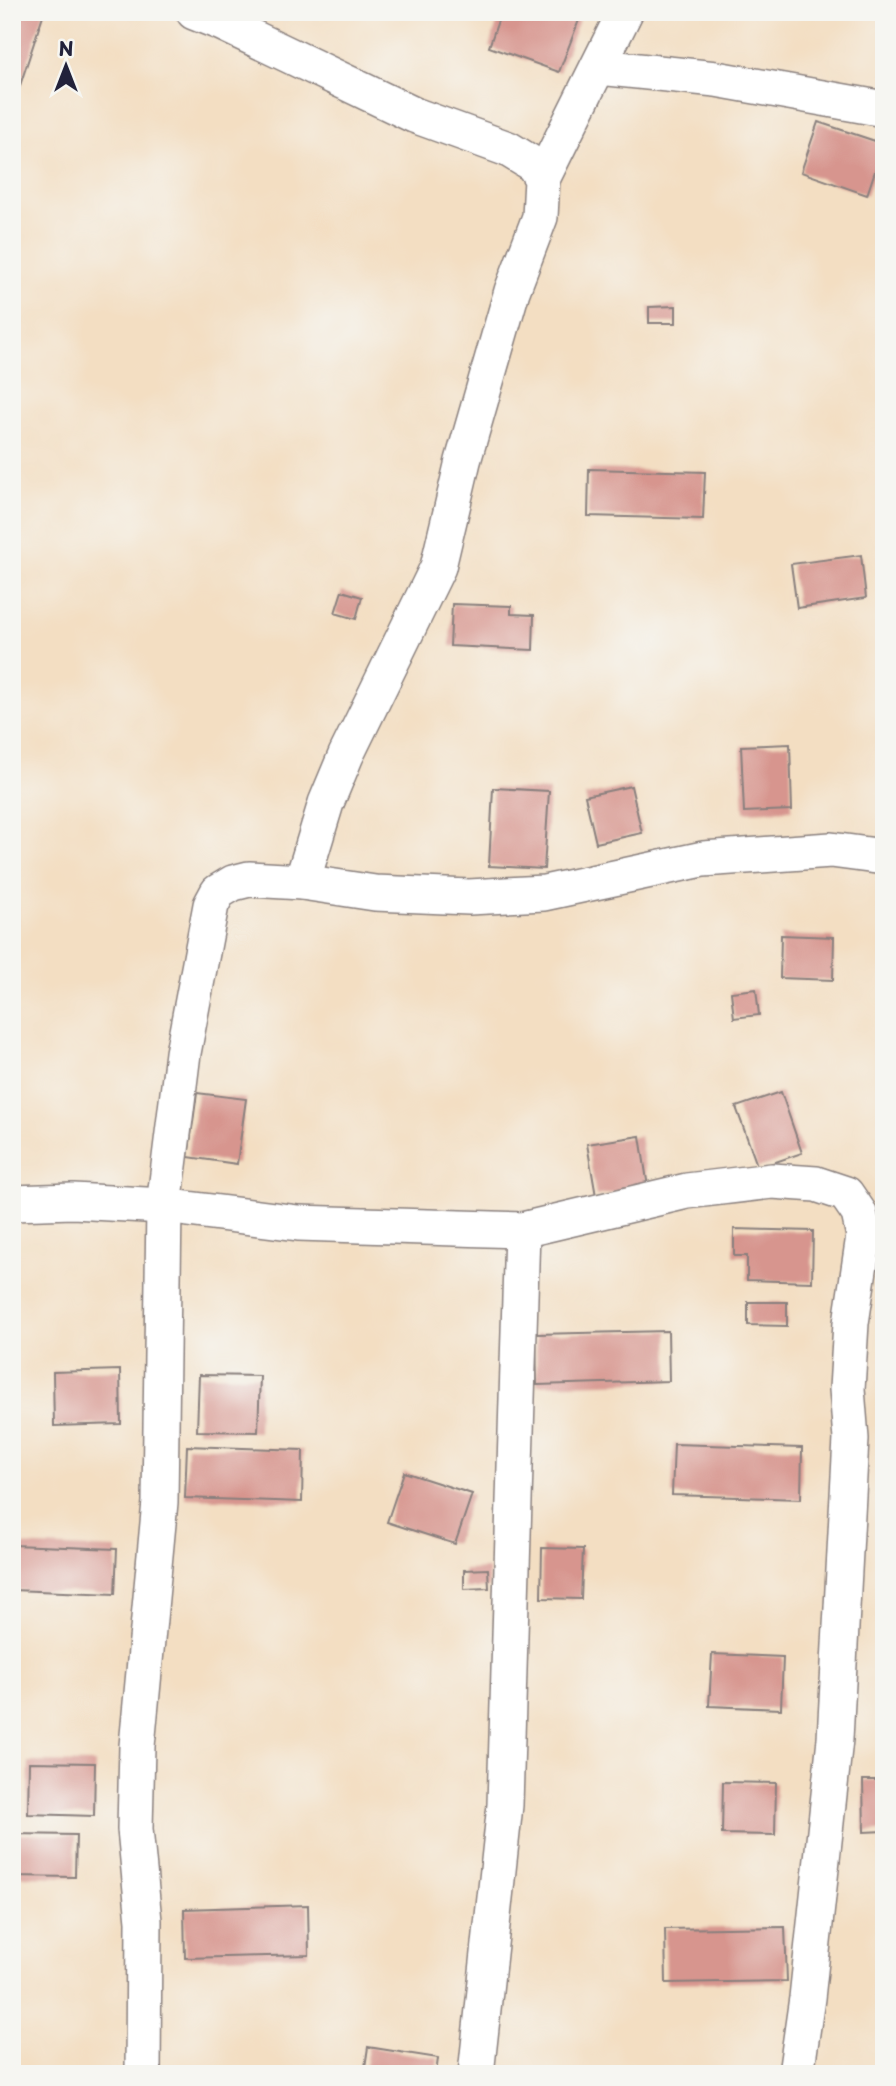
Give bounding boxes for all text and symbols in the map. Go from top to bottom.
north arrow [32,32,102,102]
text: N [58,34,74,62]

